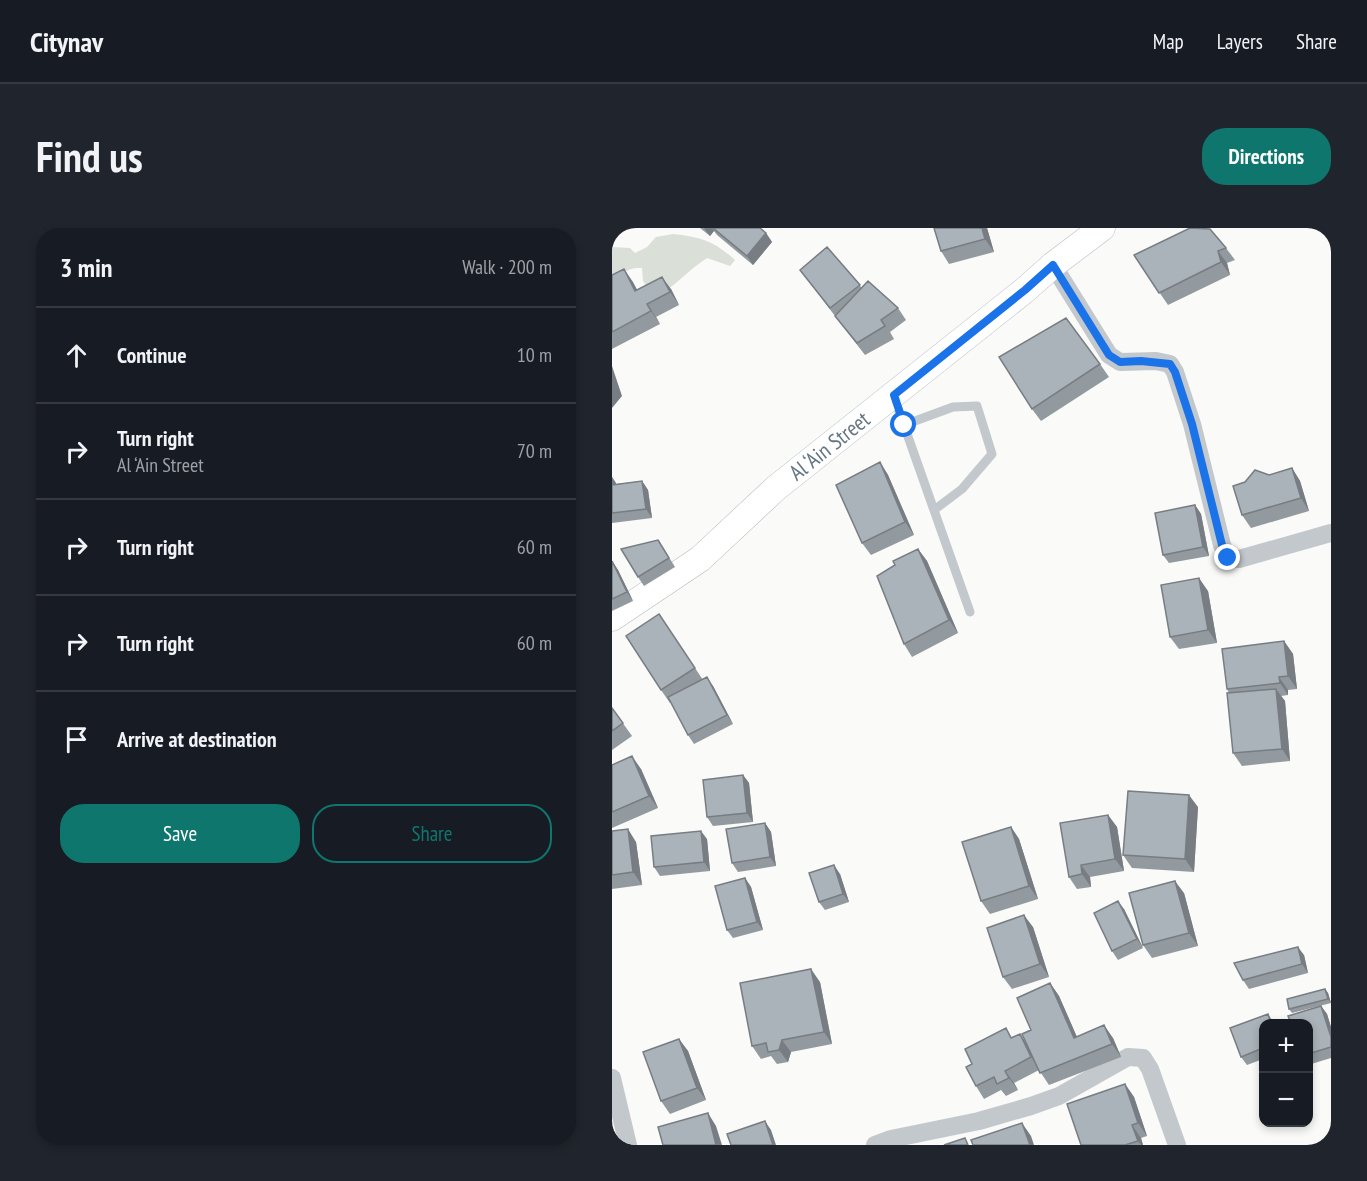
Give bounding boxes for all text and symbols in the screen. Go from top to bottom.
text: Citynav [30,23,103,60]
text: Map [1153,28,1184,55]
text: Layers [1217,28,1263,55]
text: Share [1296,28,1337,55]
button: Directions [1202,128,1331,185]
text: Find us [36,129,143,184]
text: 3 min [60,251,113,284]
text: Walk · 200 m [462,254,552,280]
icon: ahead [60,339,93,372]
text: Continue [117,341,187,369]
text: 10 m [517,342,552,368]
street label: Al ‘Ain Street [783,405,875,486]
route start [890,411,916,437]
text: Turn right [117,424,194,452]
icon: right [60,435,93,468]
text: 70 m [517,438,552,464]
text: Al ‘Ain Street [117,452,204,478]
icon: right [60,531,93,564]
text: Turn right [117,533,194,561]
text: 60 m [517,534,552,560]
route end [1214,544,1240,570]
icon: right [60,627,93,660]
text: Turn right [117,629,194,657]
text: 60 m [517,630,552,656]
icon: arrive [60,723,93,756]
text: Arrive at destination [117,725,277,753]
button: Save [60,804,300,863]
button: Share [312,804,552,863]
map controls [1259,1019,1313,1127]
button: + [1259,1019,1313,1073]
button: − [1259,1073,1313,1127]

